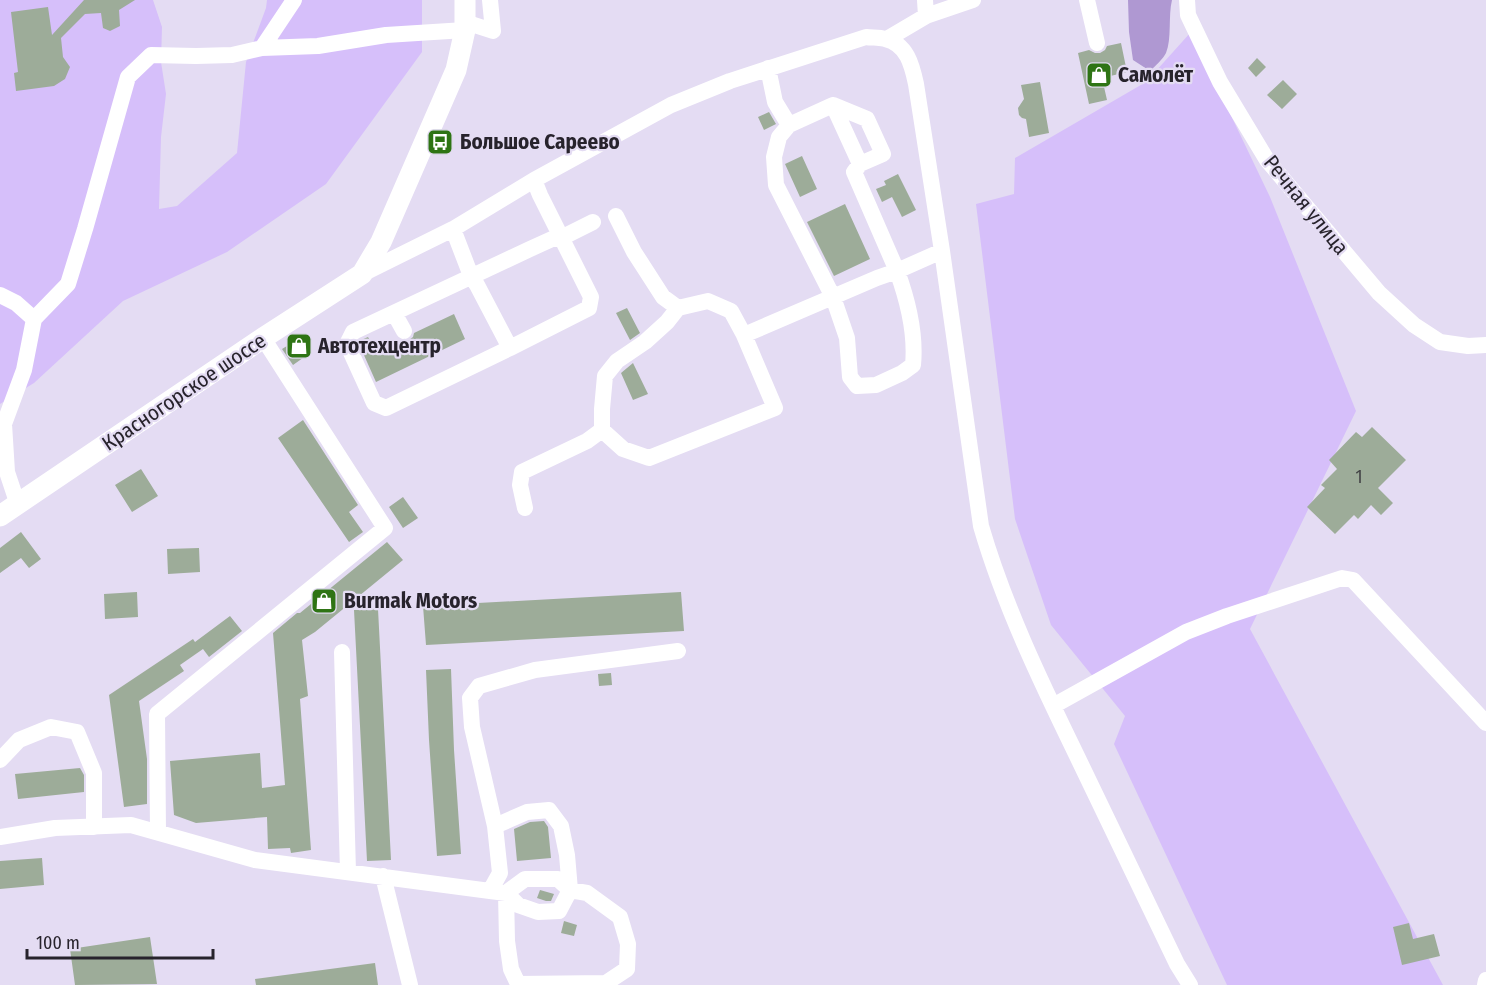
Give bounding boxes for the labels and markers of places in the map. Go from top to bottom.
shop icon: Самолёт [1084,60,1114,90]
place label: Самолёт [1118,62,1194,88]
bus stop icon: Большое Сареево [425,127,455,157]
place label: Большое Сареево [460,129,620,155]
shop icon: Автотехцентр [284,331,314,361]
place label: Автотехцентр [317,333,441,359]
shop icon: Burmak Motors [309,586,339,616]
place label: Burmak Motors [344,588,477,614]

